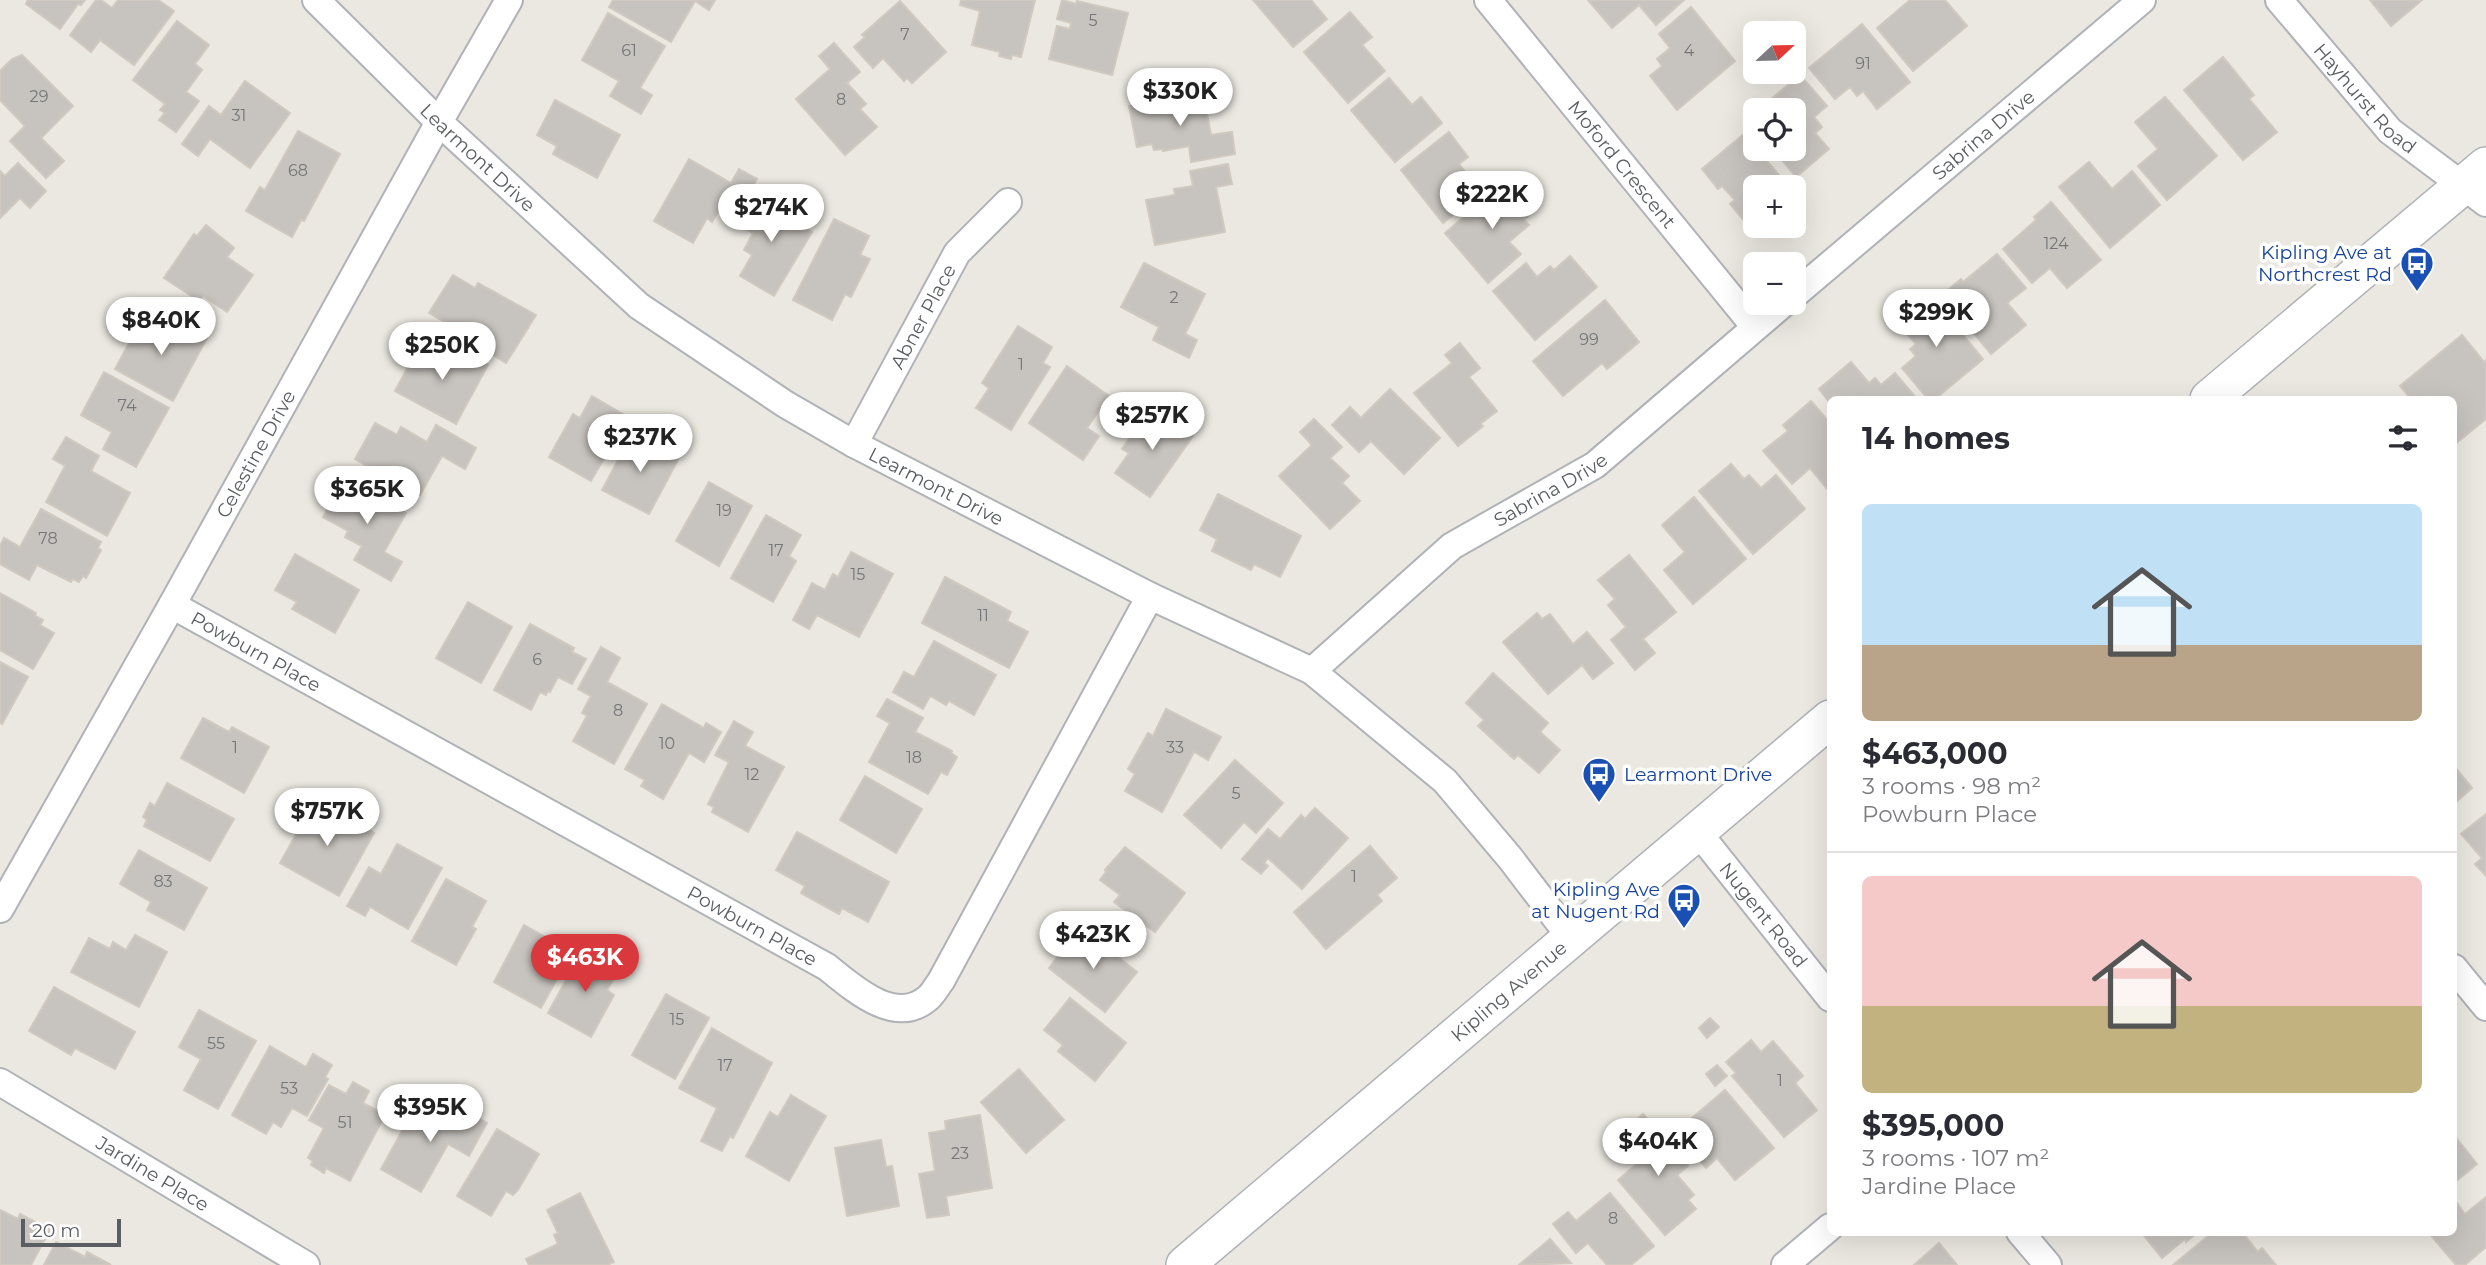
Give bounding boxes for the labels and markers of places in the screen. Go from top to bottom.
pin: $330K [1131,68,1229,128]
pin: $222K [1443,172,1541,231]
pin: $274K [722,184,820,244]
place label: Kipling Ave at Northcrest Rd [2258,241,2392,286]
bus stop icon: Kipling Ave at Northcrest Rd [2398,244,2436,293]
pin: $299K [1887,290,1985,349]
pin: $840K [112,298,210,357]
pin: $250K [393,322,491,382]
pin: $257K [1103,392,1201,452]
pin: $237K [591,414,689,474]
pin: $365K [318,466,416,526]
bus stop icon: Learmont Drive [1580,755,1618,804]
place label: Learmont Drive [1624,763,1772,786]
pin: $757K [278,788,376,848]
place label: Kipling Ave at Nugent Rd [1531,878,1660,923]
bus stop icon: Kipling Ave at Nugent Rd [1665,881,1703,930]
pin: $423K [1044,912,1142,971]
pin: $463K [536,934,634,994]
pin: $395K [381,1084,479,1144]
pin: $404K [1609,1118,1707,1178]

